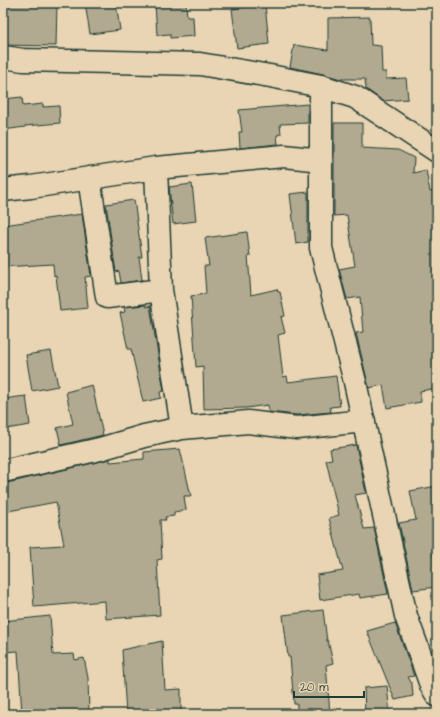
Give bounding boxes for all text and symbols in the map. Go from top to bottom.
scale bar [294,673,364,699]
text: 20 m [300,679,329,696]

